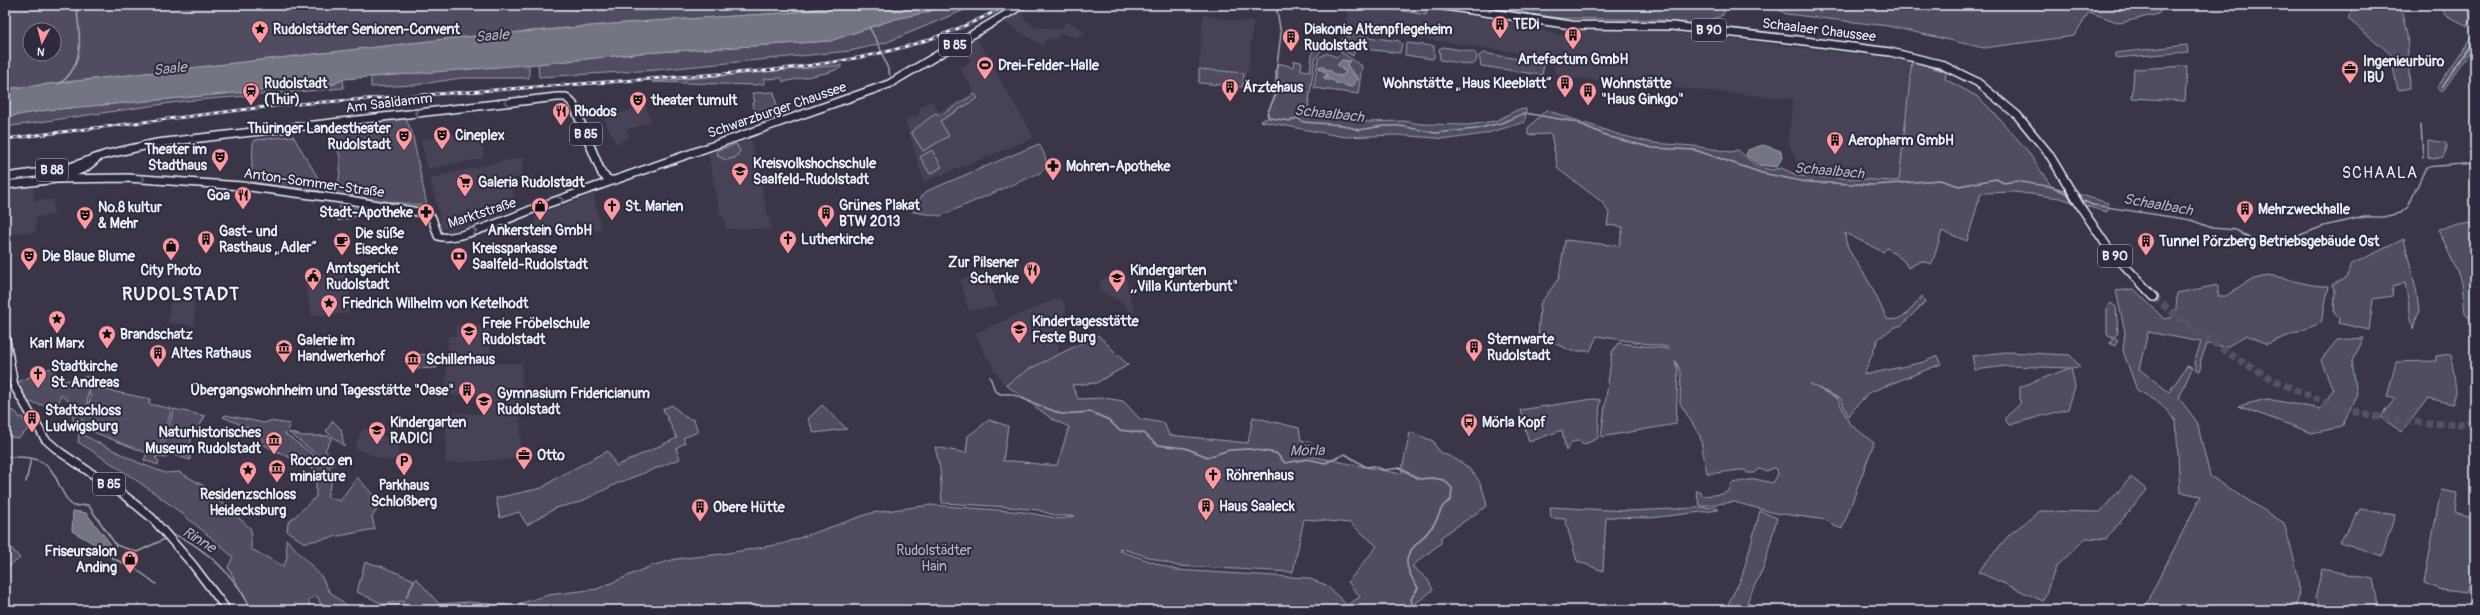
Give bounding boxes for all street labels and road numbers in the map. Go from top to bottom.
street label: Schaalaer Chaussee [1761,15,1877,45]
road number: B 90 [1692,19,1726,41]
road number: B 85 [939,34,971,56]
street label: Schwarzburger Chaussee [705,78,849,142]
street label: Am Saaldamm [345,89,433,117]
road number: B 85 [570,123,602,145]
road number: B 88 [36,159,68,181]
street label: Anton-Sommer-Straße [243,165,385,201]
street label: Marktstraße [446,194,518,232]
road number: B 90 [2098,245,2132,267]
road number: B 85 [93,473,125,495]

